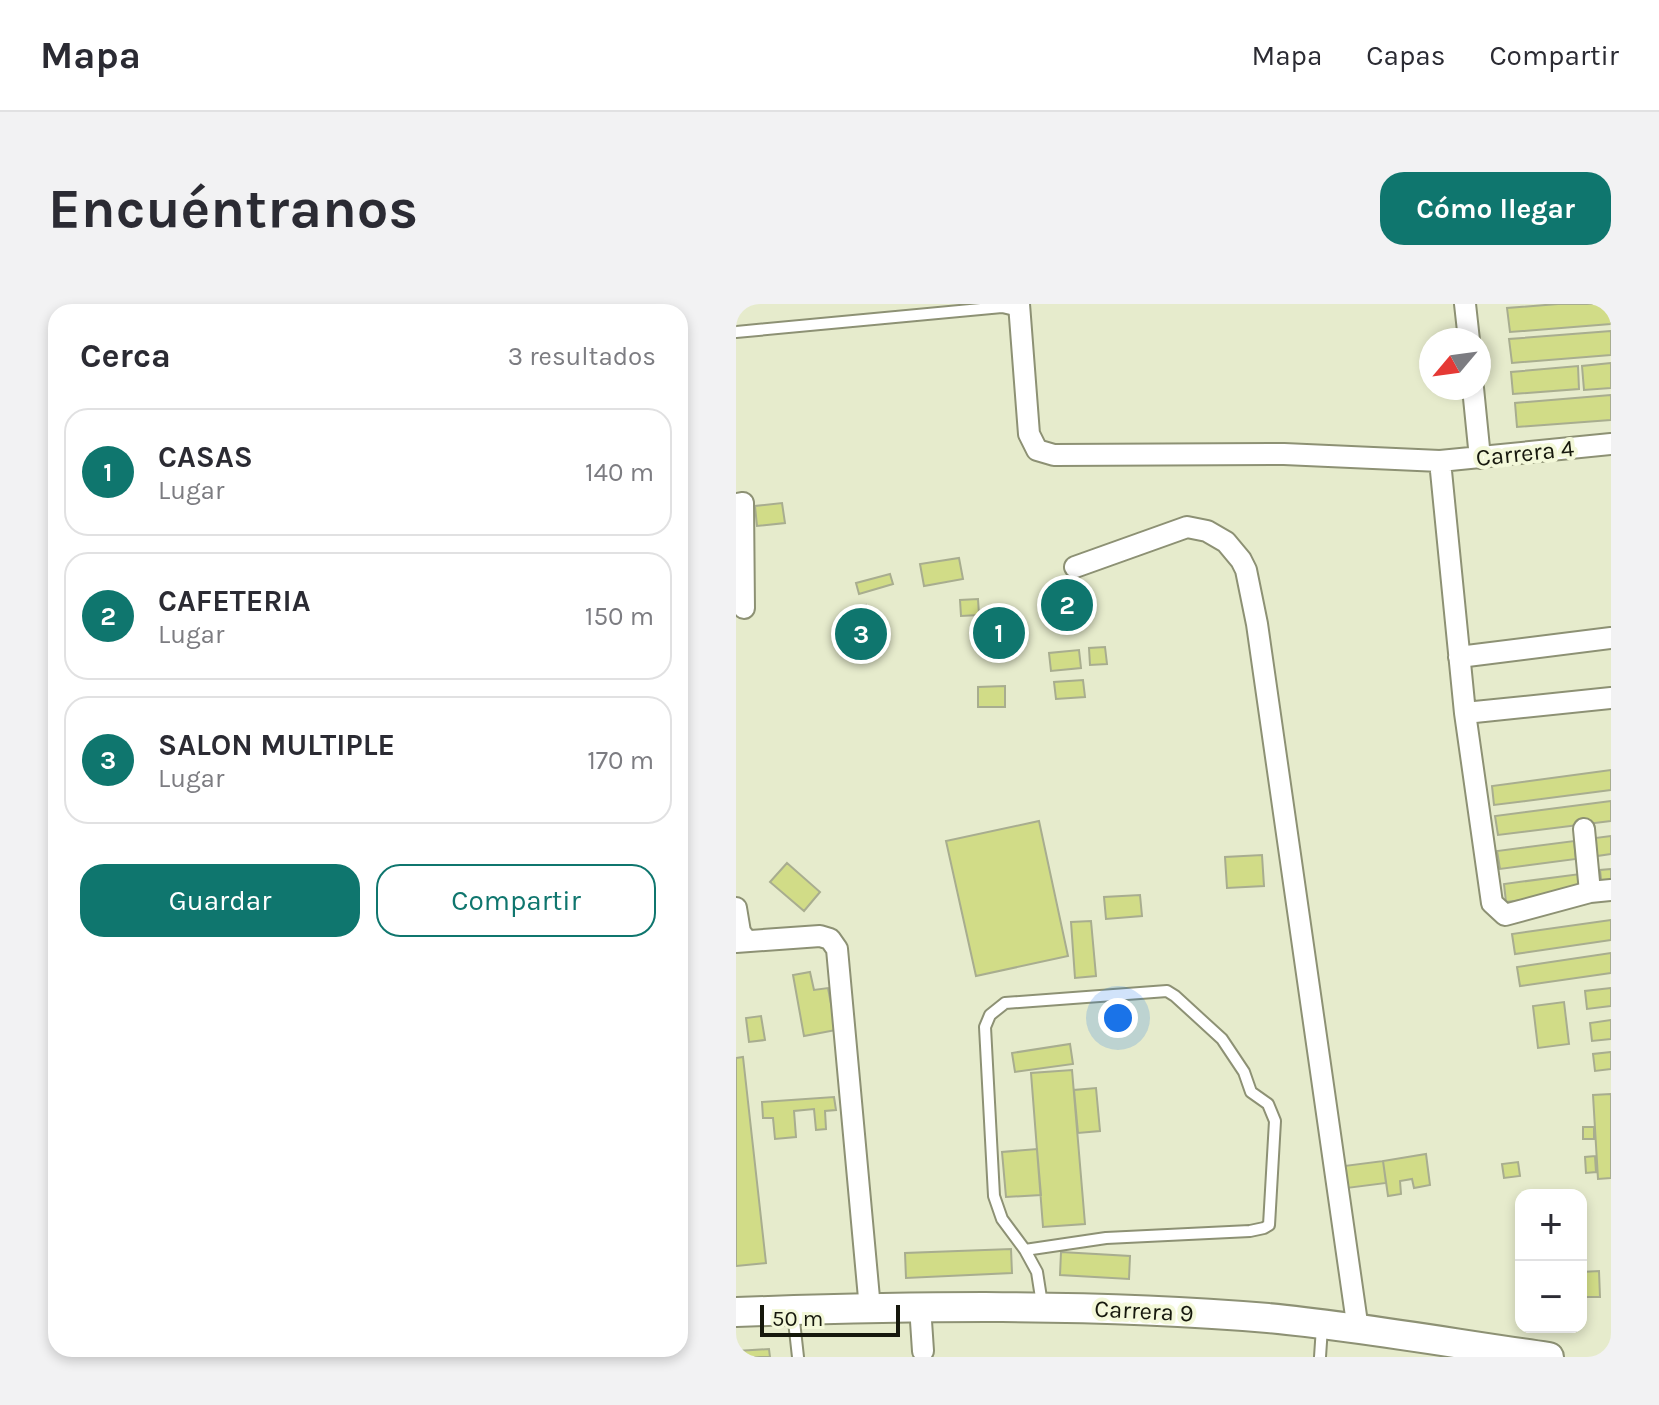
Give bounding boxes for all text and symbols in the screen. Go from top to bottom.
text: Mapa [40,33,141,78]
text: Mapa [1251,39,1322,72]
text: Capas [1366,39,1445,72]
text: Compartir [1489,39,1619,72]
button: Cómo llegar [1380,172,1611,245]
text: Encuéntranos [48,176,418,241]
north arrow [1419,328,1491,400]
text: Cerca [80,336,171,376]
text: 3 resultados [508,341,656,372]
street label: Carrera 4 [1475,434,1575,472]
text: CASAS [158,439,253,475]
text: 1 [103,457,113,488]
text: 140 m [585,457,654,488]
text: Lugar [158,475,224,506]
pin: 2 [1041,575,1093,635]
text: CAFETERIA [158,583,311,619]
text: 2 [100,601,116,632]
text: 150 m [585,601,654,632]
pin: 1 [973,603,1025,663]
pin: 3 [835,604,887,664]
text: Lugar [158,619,224,650]
text: SALON MULTIPLE [158,727,395,763]
text: 3 [100,745,116,776]
text: 170 m [587,745,654,776]
text: Lugar [158,763,224,794]
button: Guardar [80,864,360,937]
button: Compartir [376,864,656,937]
your location [1098,998,1138,1038]
map controls [1515,1189,1587,1333]
button: + [1515,1189,1587,1261]
button: − [1515,1261,1587,1333]
street label: Carrera 9 [1094,1294,1194,1328]
scale bar [760,1301,900,1337]
text: 50 m [772,1306,823,1332]

